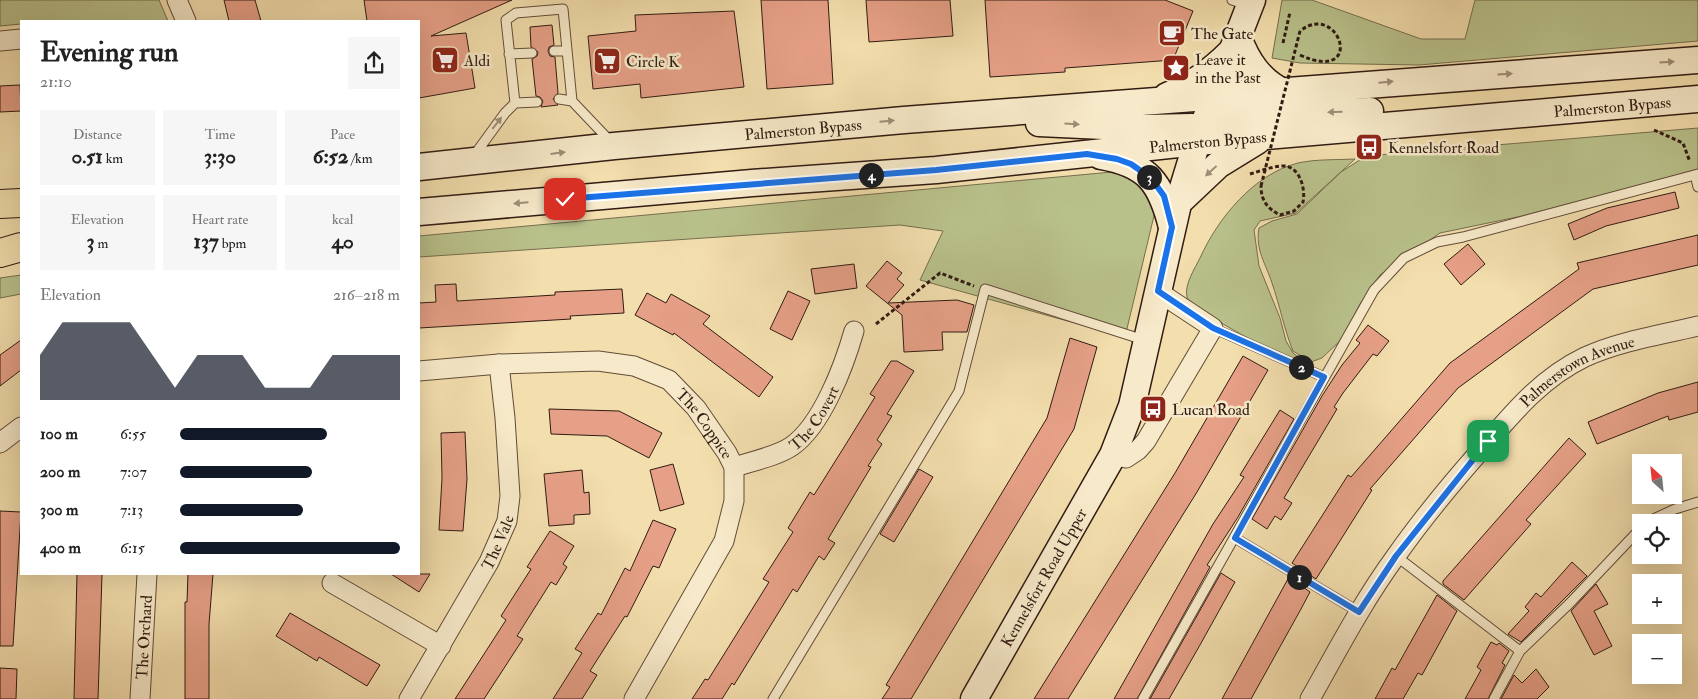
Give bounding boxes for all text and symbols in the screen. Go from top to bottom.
cafe icon: The Gate [1157,18,1187,48]
place label: The Gate [1191,24,1254,44]
text: Evening run [40,35,178,70]
button: share [348,37,400,89]
supermarket icon: Aldi [430,45,460,75]
supermarket icon: Circle K [592,46,622,76]
place label: Leave it in the Past [1195,50,1261,88]
place label: Aldi [463,51,490,71]
place label: Circle K [626,52,680,72]
place icon: Leave it in the Past [1161,53,1191,83]
one-way arrow [1660,58,1676,66]
one-way arrow [1498,70,1514,78]
text: 21:10 [40,72,72,92]
one-way arrow [1379,78,1395,86]
street label: Palmerston Bypass [1553,92,1672,122]
one-way arrow [1327,108,1343,116]
street label: Palmerston Bypass [744,115,863,145]
one-way arrow [491,117,502,130]
one-way arrow [879,117,895,125]
one-way arrow [1064,121,1080,129]
text: Distance [73,126,122,143]
text: Time [205,126,235,143]
text: Pace [330,126,355,143]
street label: Palmerston Bypass [1148,127,1267,158]
bus stop icon: Kennelsfort Road [1354,132,1384,162]
place label: Kennelsfort Road [1388,138,1499,158]
text: 0.51 [71,143,103,170]
text: 3:30 [204,143,236,170]
text: 6:52 [313,143,348,170]
one-way arrow [550,148,566,156]
text: km [103,150,123,167]
text: /km [348,150,373,167]
pin: 4 [858,162,884,188]
pin: 3 [1136,164,1162,190]
one-way arrow [1206,165,1218,177]
text: 4 [868,167,875,184]
text: 3 [1147,169,1152,186]
pin [544,178,586,220]
icon: check [551,185,579,213]
one-way arrow [513,199,529,207]
text: Elevation [71,211,124,228]
text: Heart rate [191,211,248,228]
text: kcal [332,211,353,228]
text: 3 [86,228,94,255]
text: 137 [194,228,219,255]
text: 40 [332,228,354,255]
text: m [94,235,108,252]
text: bpm [219,235,246,252]
text: Elevation [40,285,101,305]
text: 216–218 m [333,285,400,305]
street label: Palmerstown Avenue [1516,332,1637,412]
pin: 2 [1288,354,1314,380]
text: 2 [1298,359,1305,376]
street label: The Covert [786,383,844,455]
street label: The Coppice [671,385,737,462]
bus stop icon: Lucan Road [1138,394,1168,424]
place label: Lucan Road [1172,400,1250,420]
pin [1467,420,1509,462]
text: 100 m [40,424,78,444]
text: 6:55 [120,424,146,444]
icon: arrive [1474,427,1502,455]
north arrow [1632,454,1682,504]
map controls [1632,454,1682,684]
text: 200 m [40,462,80,482]
text: 7:07 [120,462,147,482]
text: 300 m [40,500,78,520]
text: 7:13 [120,500,143,520]
street label: Kennelsfort Road Upper [997,505,1092,651]
street label: The Vale [477,514,519,574]
button: locate [1632,514,1682,564]
text: 400 m [40,538,81,558]
text: 6:15 [120,538,145,558]
pin: 1 [1286,564,1312,590]
text: 1 [1297,569,1302,586]
button: + [1632,574,1682,624]
street label: The Orchard [132,594,157,680]
button: − [1632,634,1682,684]

